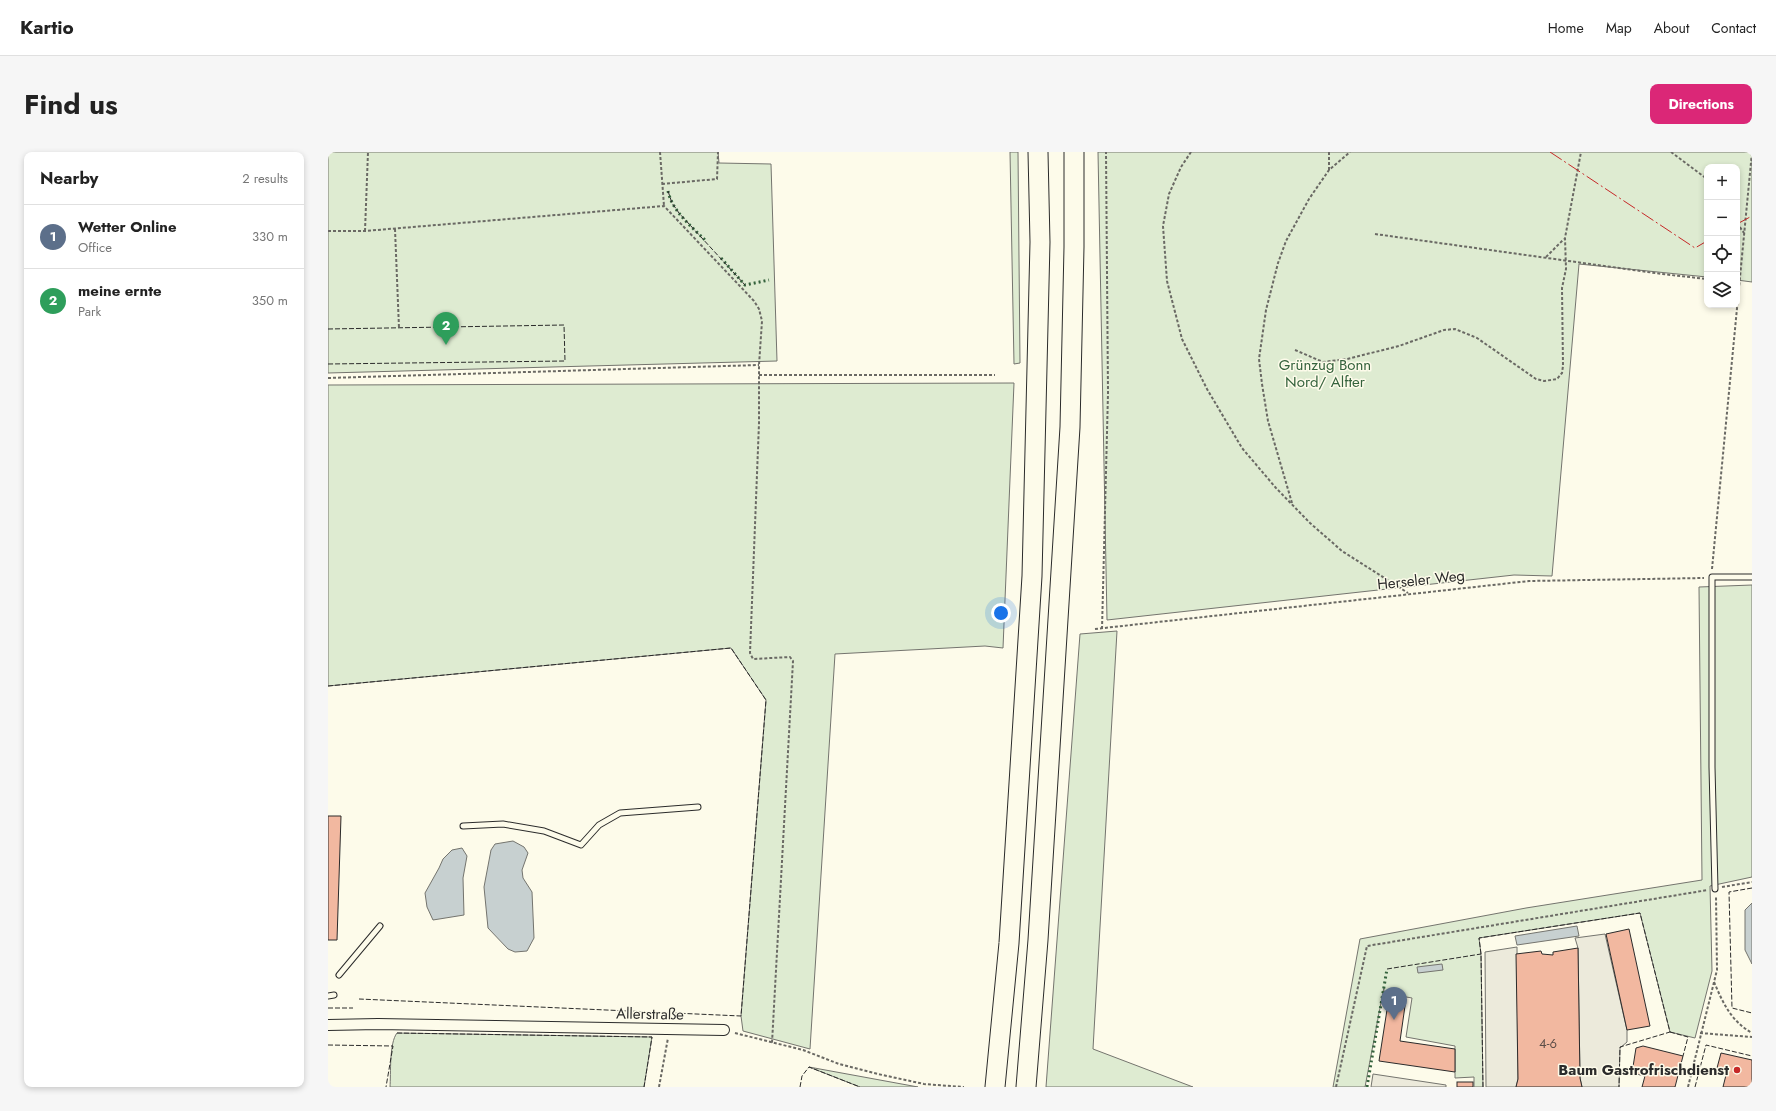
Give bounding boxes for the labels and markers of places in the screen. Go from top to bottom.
pin: 2 [433,312,459,345]
pin: 1 [1381,987,1407,1020]
place label: Baum Gastrofrischdienst [1558,1059,1729,1081]
marker: Baum Gastrofrischdienst [1732,1065,1742,1075]

